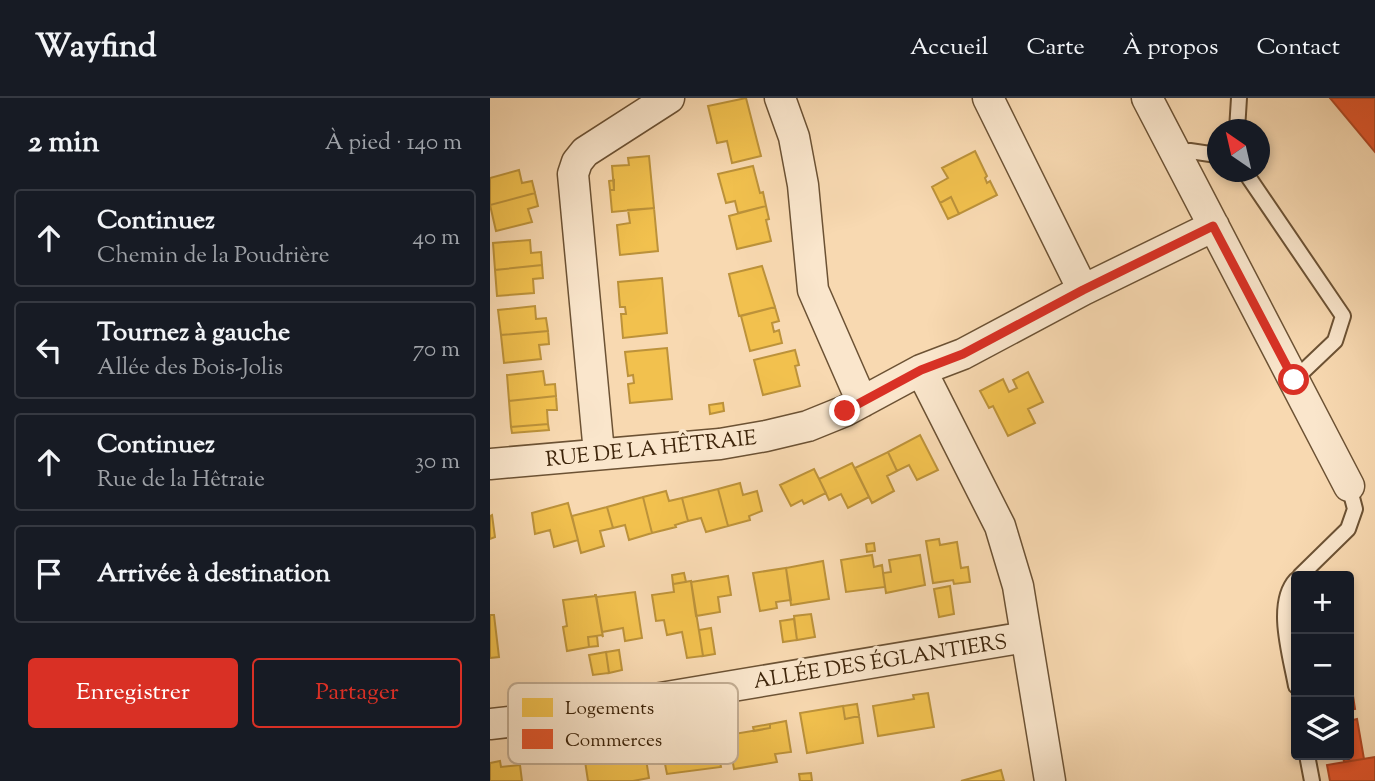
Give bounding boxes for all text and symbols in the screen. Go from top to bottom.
text: Wayfind [35,24,157,72]
text: Accueil [910,31,989,65]
text: Carte [1027,31,1085,65]
text: À propos [1123,31,1218,65]
text: Contact [1256,31,1340,65]
north arrow [1207,119,1270,182]
text: 2 min [28,122,100,165]
text: À pied · 140 m [325,127,462,160]
text: Continuez [97,203,215,240]
icon: ahead [30,219,68,257]
text: 40 m [413,222,460,255]
text: Chemin de la Poudrière [97,240,330,273]
text: Tournez à gauche [97,315,290,352]
icon: left [30,331,68,369]
text: 70 m [413,334,460,367]
text: Allée des Bois-Jolis [97,352,283,385]
route start [1278,364,1309,395]
route end [829,395,860,426]
street label: RUE DE LA HÊTRAIE [544,424,758,476]
text: Continuez [97,427,215,464]
icon: ahead [30,443,68,481]
text: 30 m [415,446,460,479]
text: Rue de la Hêtraie [97,464,265,497]
icon: arrive [30,555,68,593]
text: Arrivée à destination [97,556,330,593]
map controls [1291,571,1354,760]
button: + [1291,571,1354,634]
street label: ALLÉE DES ÉGLANTIERS [751,628,1009,698]
button: − [1291,634,1354,697]
button: Enregistrer [28,658,238,728]
button: Partager [252,658,462,728]
legend [508,683,738,764]
text: Logements [565,696,654,723]
button: layers [1291,697,1354,760]
text: Commerces [565,728,662,755]

